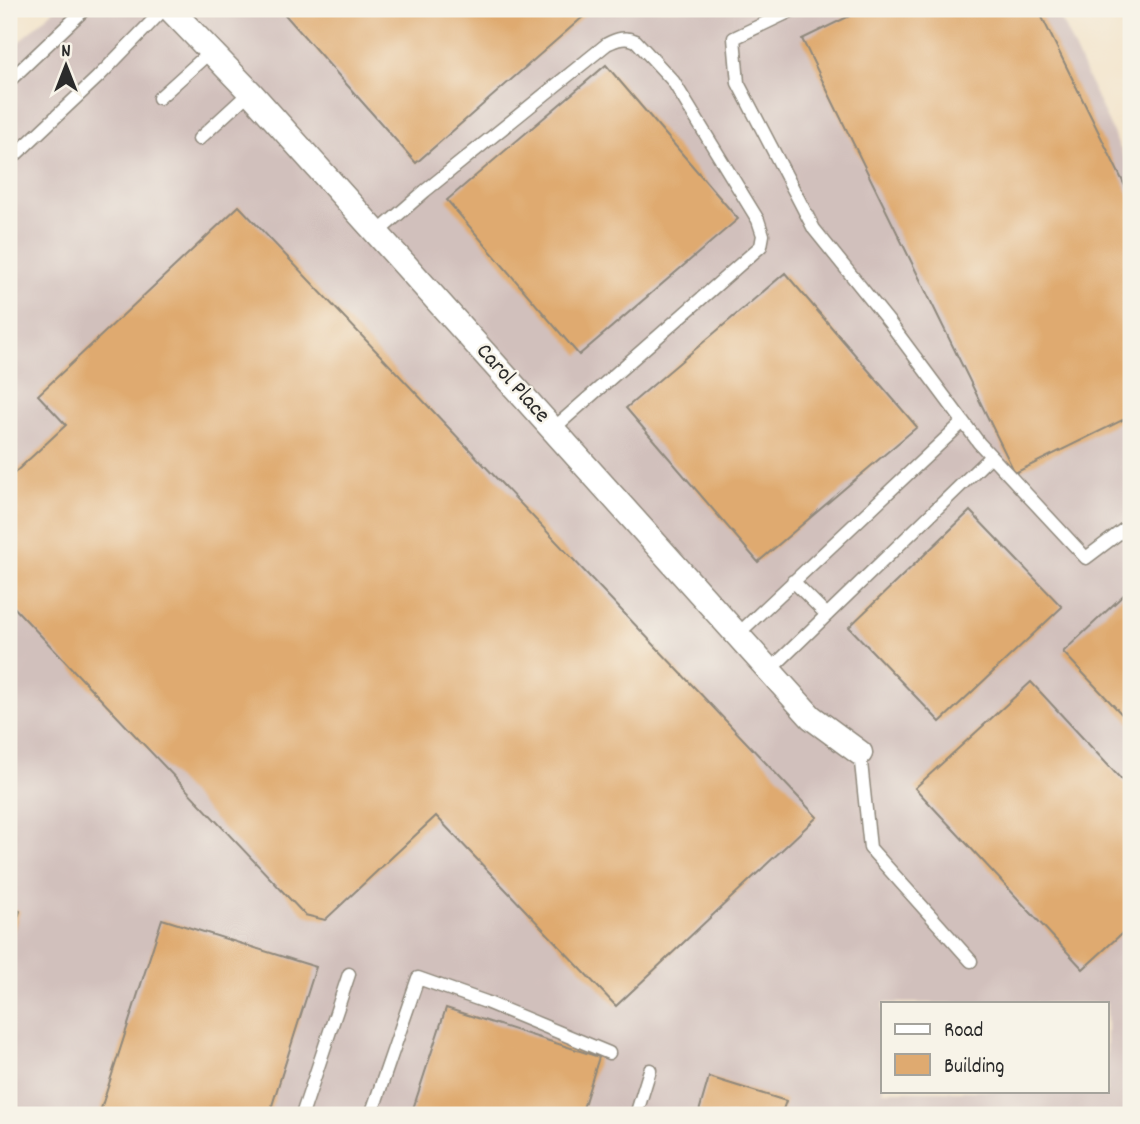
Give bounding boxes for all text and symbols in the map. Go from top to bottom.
north arrow [32,32,102,102]
text: N [61,39,71,66]
street label: Carol Place [467,337,557,431]
legend [881,1002,1108,1092]
text: Road [944,1017,983,1047]
text: Building [944,1053,1004,1083]

